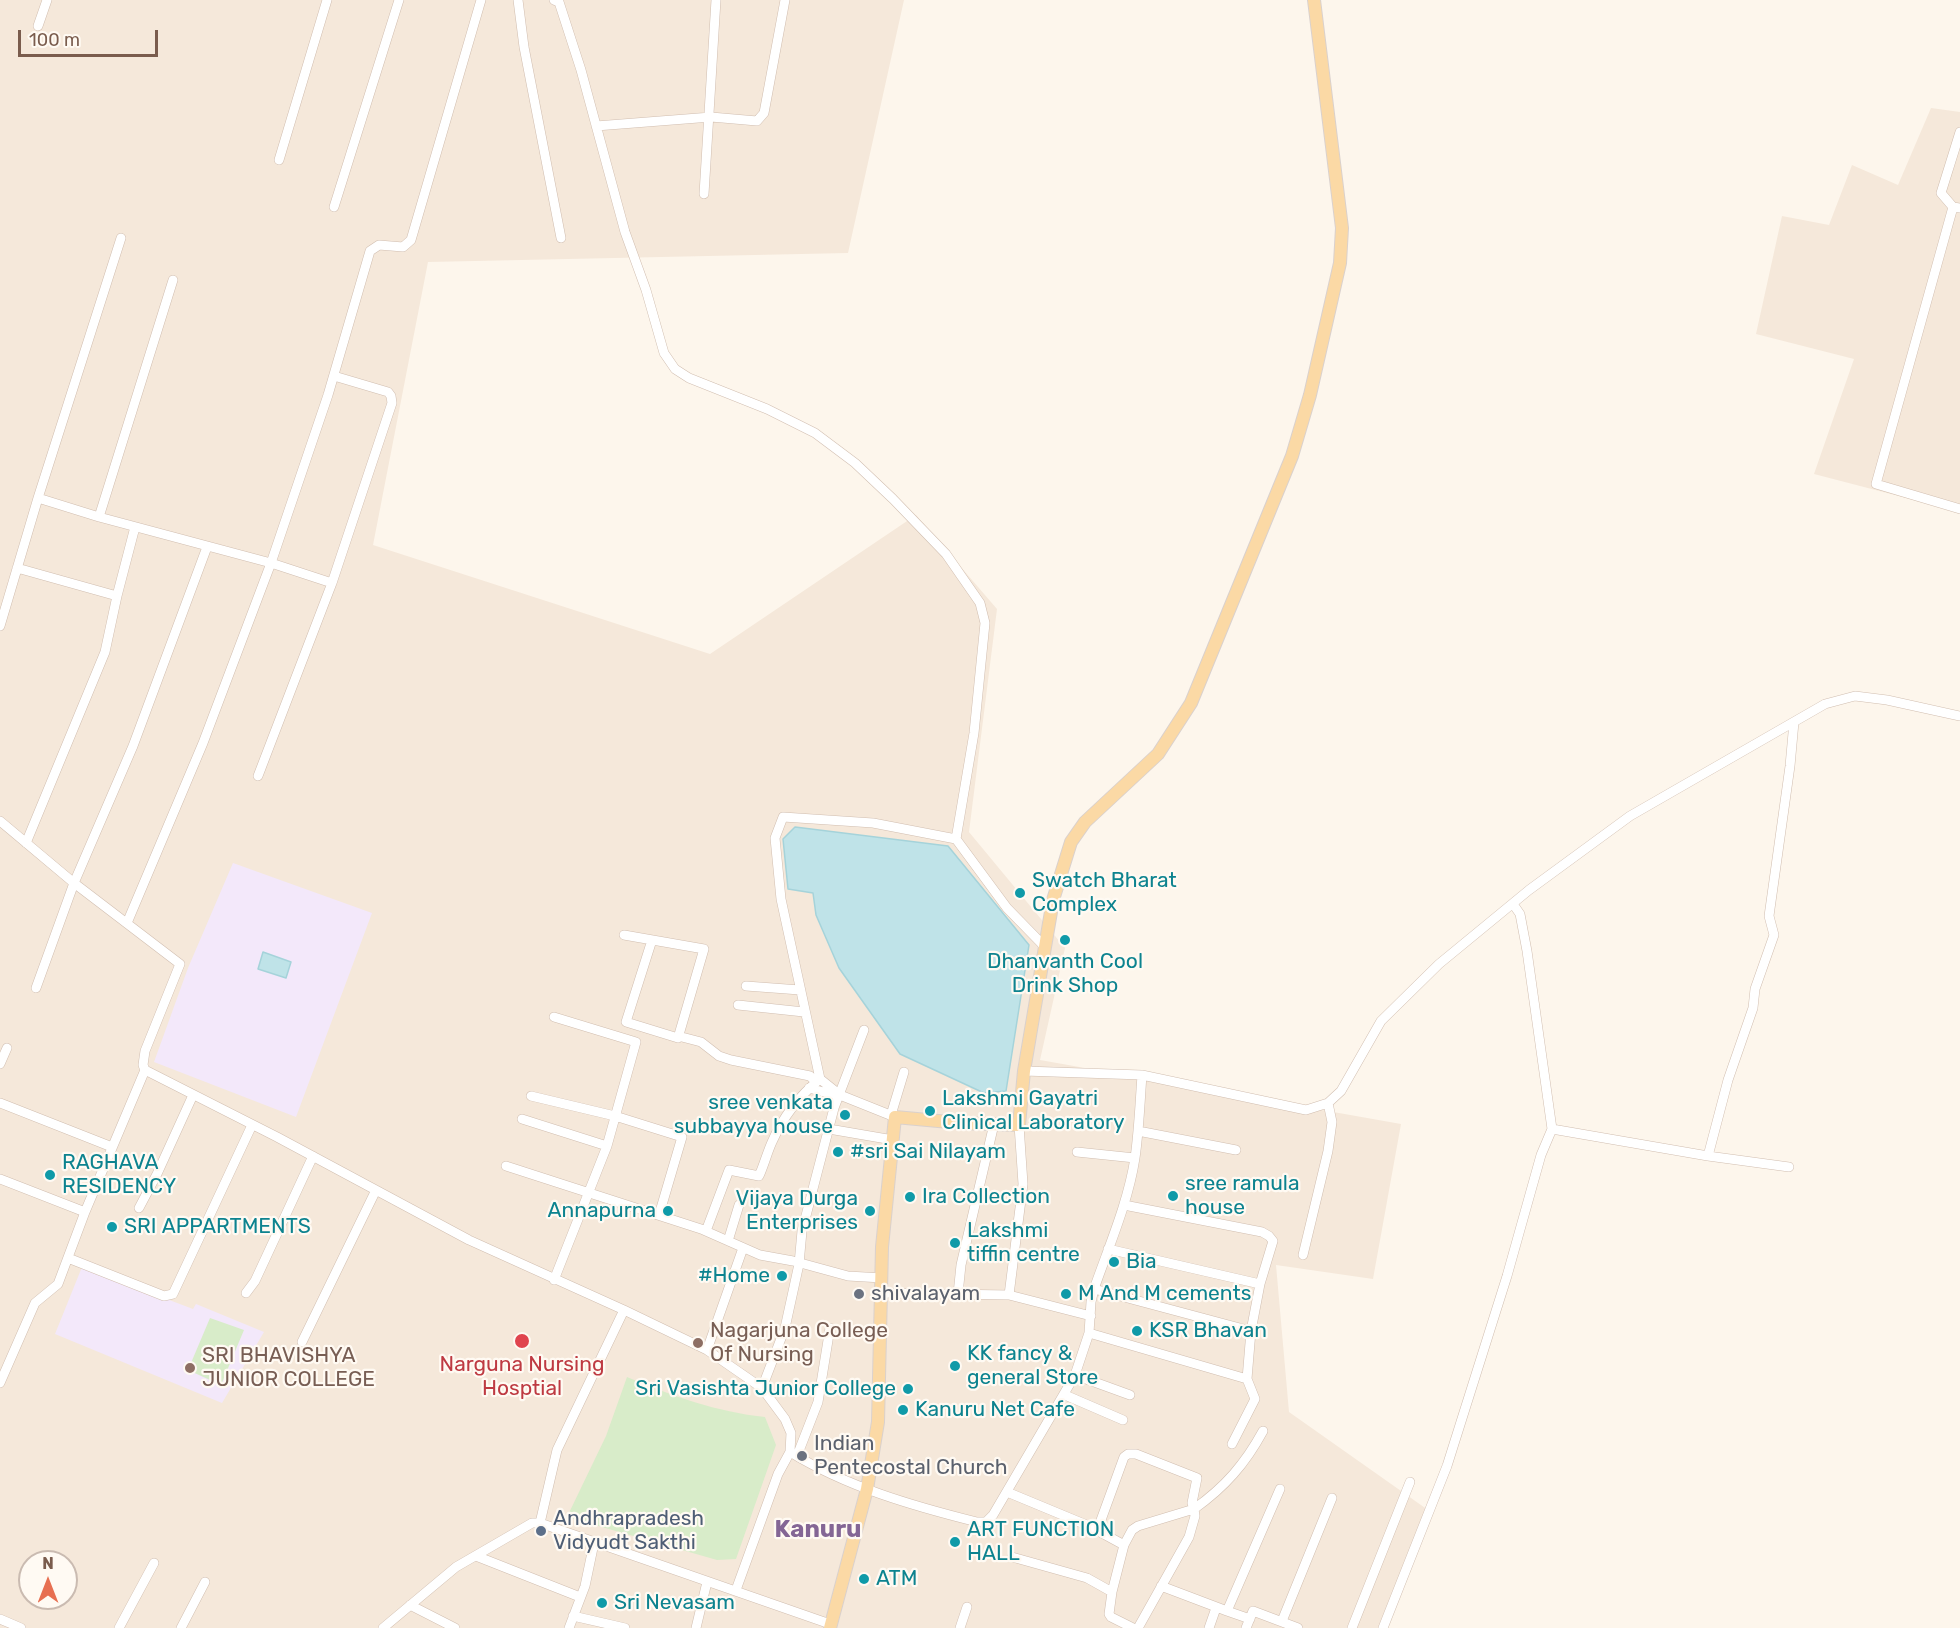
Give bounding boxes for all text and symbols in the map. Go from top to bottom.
scale bar [21,18,160,56]
text: 100 m [29,29,80,51]
place label: Swatch Bharat Complex [1032,868,1177,918]
marker: Swatch Bharat Complex [1013,886,1027,900]
marker: Dhanvanth Cool Drink Shop [1058,933,1072,947]
place label: Dhanvanth Cool Drink Shop [987,949,1143,999]
place label: Lakshmi Gayatri Clinical Laboratory [942,1086,1125,1136]
place label: sree venkata subbayya house [674,1090,833,1140]
marker: Lakshmi Gayatri Clinical Laboratory [923,1104,937,1118]
marker: sree venkata subbayya house [838,1108,852,1122]
place label: #sri Sai Nilayam [850,1139,1006,1165]
marker: #sri Sai Nilayam [831,1145,845,1159]
place label: RAGHAVA RESIDENCY [62,1150,176,1200]
marker: RAGHAVA RESIDENCY [43,1168,57,1182]
place label: sree ramula house [1185,1171,1300,1221]
place label: Ira Collection [922,1184,1050,1210]
place label: Vijaya Durga Enterprises [736,1186,858,1236]
marker: sree ramula house [1166,1189,1180,1203]
marker: Ira Collection [903,1190,917,1204]
place label: Annapurna [547,1198,656,1224]
marker: Annapurna [661,1204,675,1218]
marker: Vijaya Durga Enterprises [863,1204,877,1218]
place label: SRI APPARTMENTS [124,1214,311,1240]
place label: Lakshmi tiffin centre [967,1218,1080,1268]
marker: SRI APPARTMENTS [105,1220,119,1234]
marker: Lakshmi tiffin centre [948,1236,962,1250]
place label: Bia [1126,1249,1157,1275]
marker: Bia [1107,1255,1121,1269]
place label: #Home [698,1263,770,1289]
marker: #Home [775,1269,789,1283]
place label: shivalayam [871,1281,980,1307]
place label: M And M cements [1078,1281,1251,1307]
marker: shivalayam [852,1287,866,1301]
marker: M And M cements [1059,1287,1073,1301]
place label: Nagarjuna College Of Nursing [710,1318,888,1368]
place label: KSR Bhavan [1149,1318,1267,1344]
marker: KSR Bhavan [1130,1324,1144,1338]
marker: Narguna Nursing Hosptial [513,1332,531,1350]
marker: Nagarjuna College Of Nursing [691,1336,705,1350]
place label: KK fancy & general Store [967,1341,1098,1391]
place label: SRI BHAVISHYA JUNIOR COLLEGE [202,1343,375,1393]
place label: Narguna Nursing Hosptial [440,1352,604,1402]
marker: KK fancy & general Store [948,1359,962,1373]
marker: SRI BHAVISHYA JUNIOR COLLEGE [183,1361,197,1375]
place label: Sri Vasishta Junior College [635,1376,896,1402]
marker: Sri Vasishta Junior College [901,1382,915,1396]
place label: Kanuru Net Cafe [915,1397,1075,1423]
marker: Kanuru Net Cafe [896,1403,910,1417]
place label: Indian Pentecostal Church [814,1431,1008,1481]
marker: Indian Pentecostal Church [795,1449,809,1463]
place label: Andhrapradesh Vidyudt Sakthi [553,1506,704,1556]
district label: Kanuru [775,1516,861,1544]
place label: ART FUNCTION HALL [967,1517,1114,1567]
marker: Andhrapradesh Vidyudt Sakthi [534,1524,548,1538]
marker: ART FUNCTION HALL [948,1535,962,1549]
north arrow [18,1550,78,1610]
text: N [42,1554,54,1573]
place label: ATM [876,1566,917,1592]
marker: ATM [857,1572,871,1586]
place label: Sri Nevasam [614,1590,735,1616]
marker: Sri Nevasam [595,1596,609,1610]

